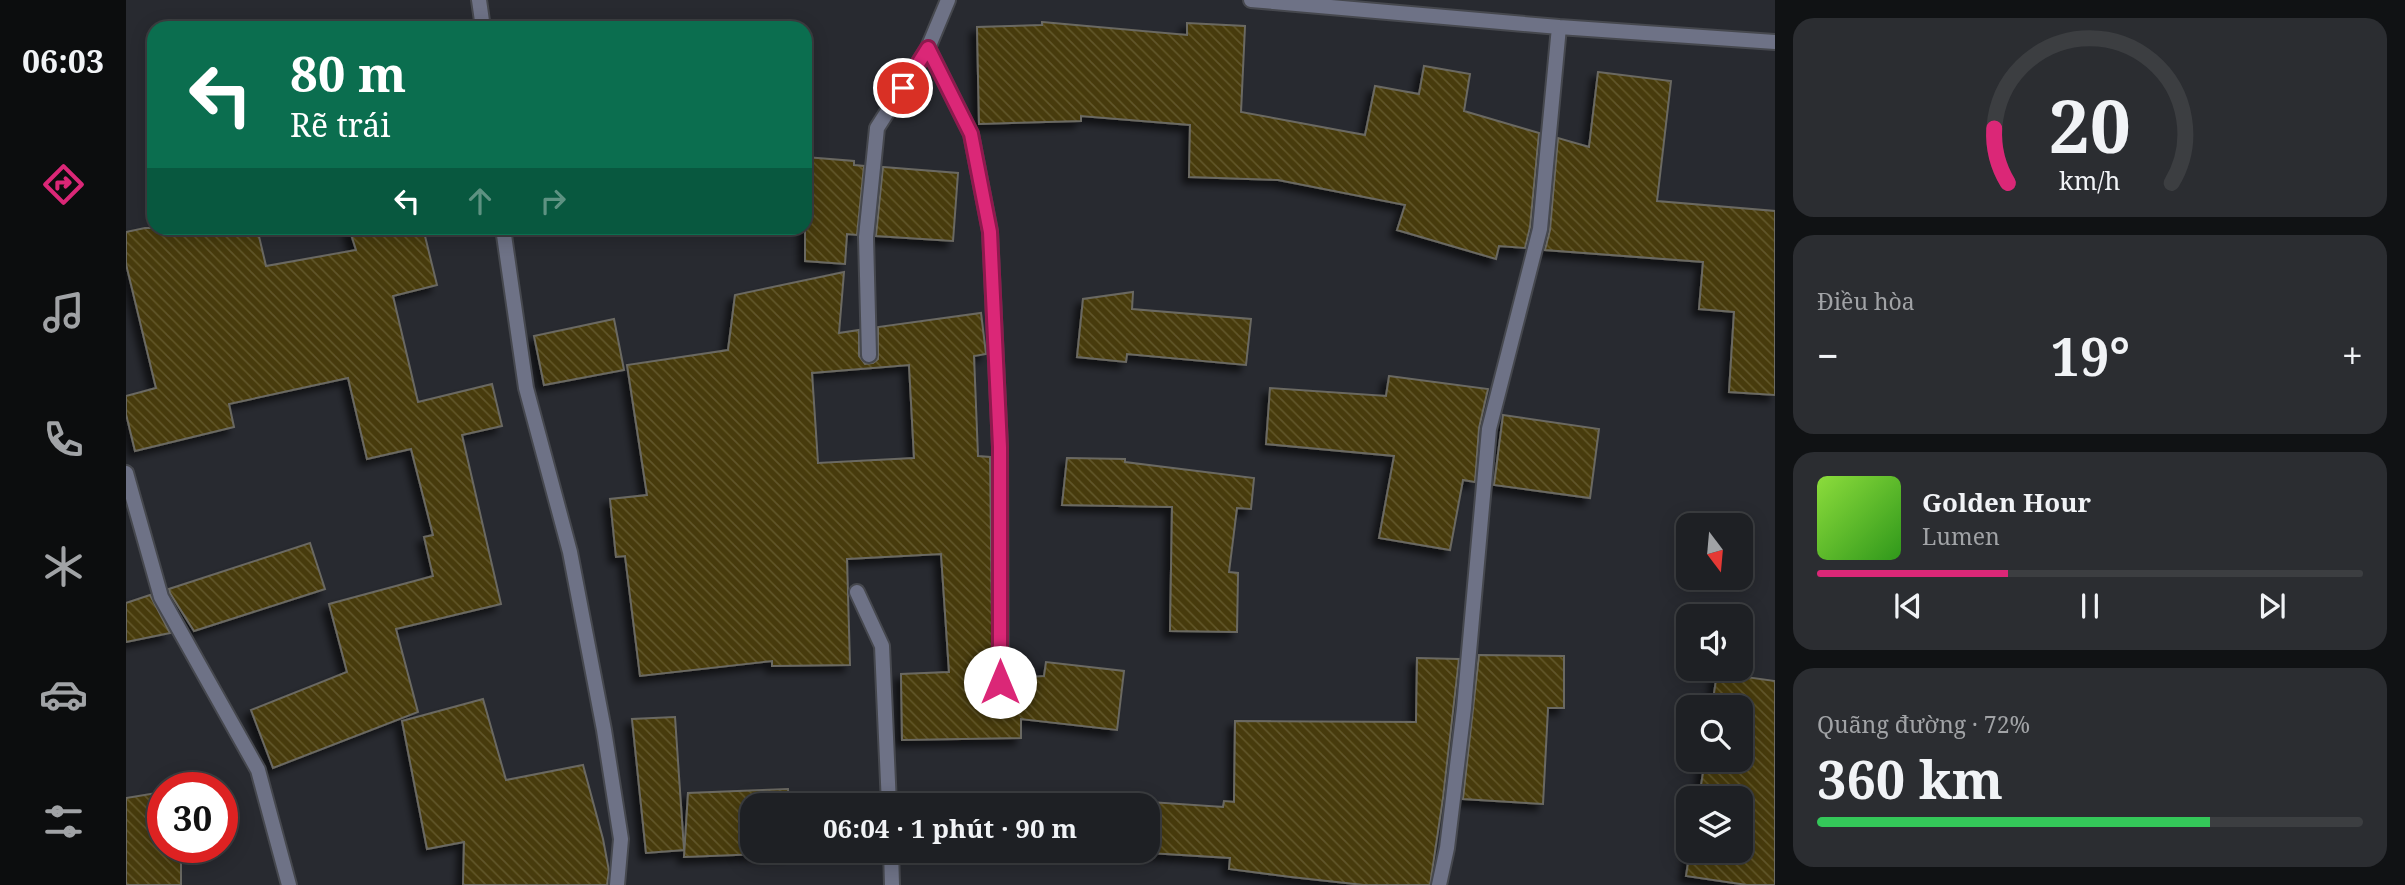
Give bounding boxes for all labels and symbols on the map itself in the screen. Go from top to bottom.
pin [873,58,933,118]
north arrow [1676,513,1754,590]
position arrow [963,645,1037,719]
speed limit sign: 30 [147,772,238,863]

